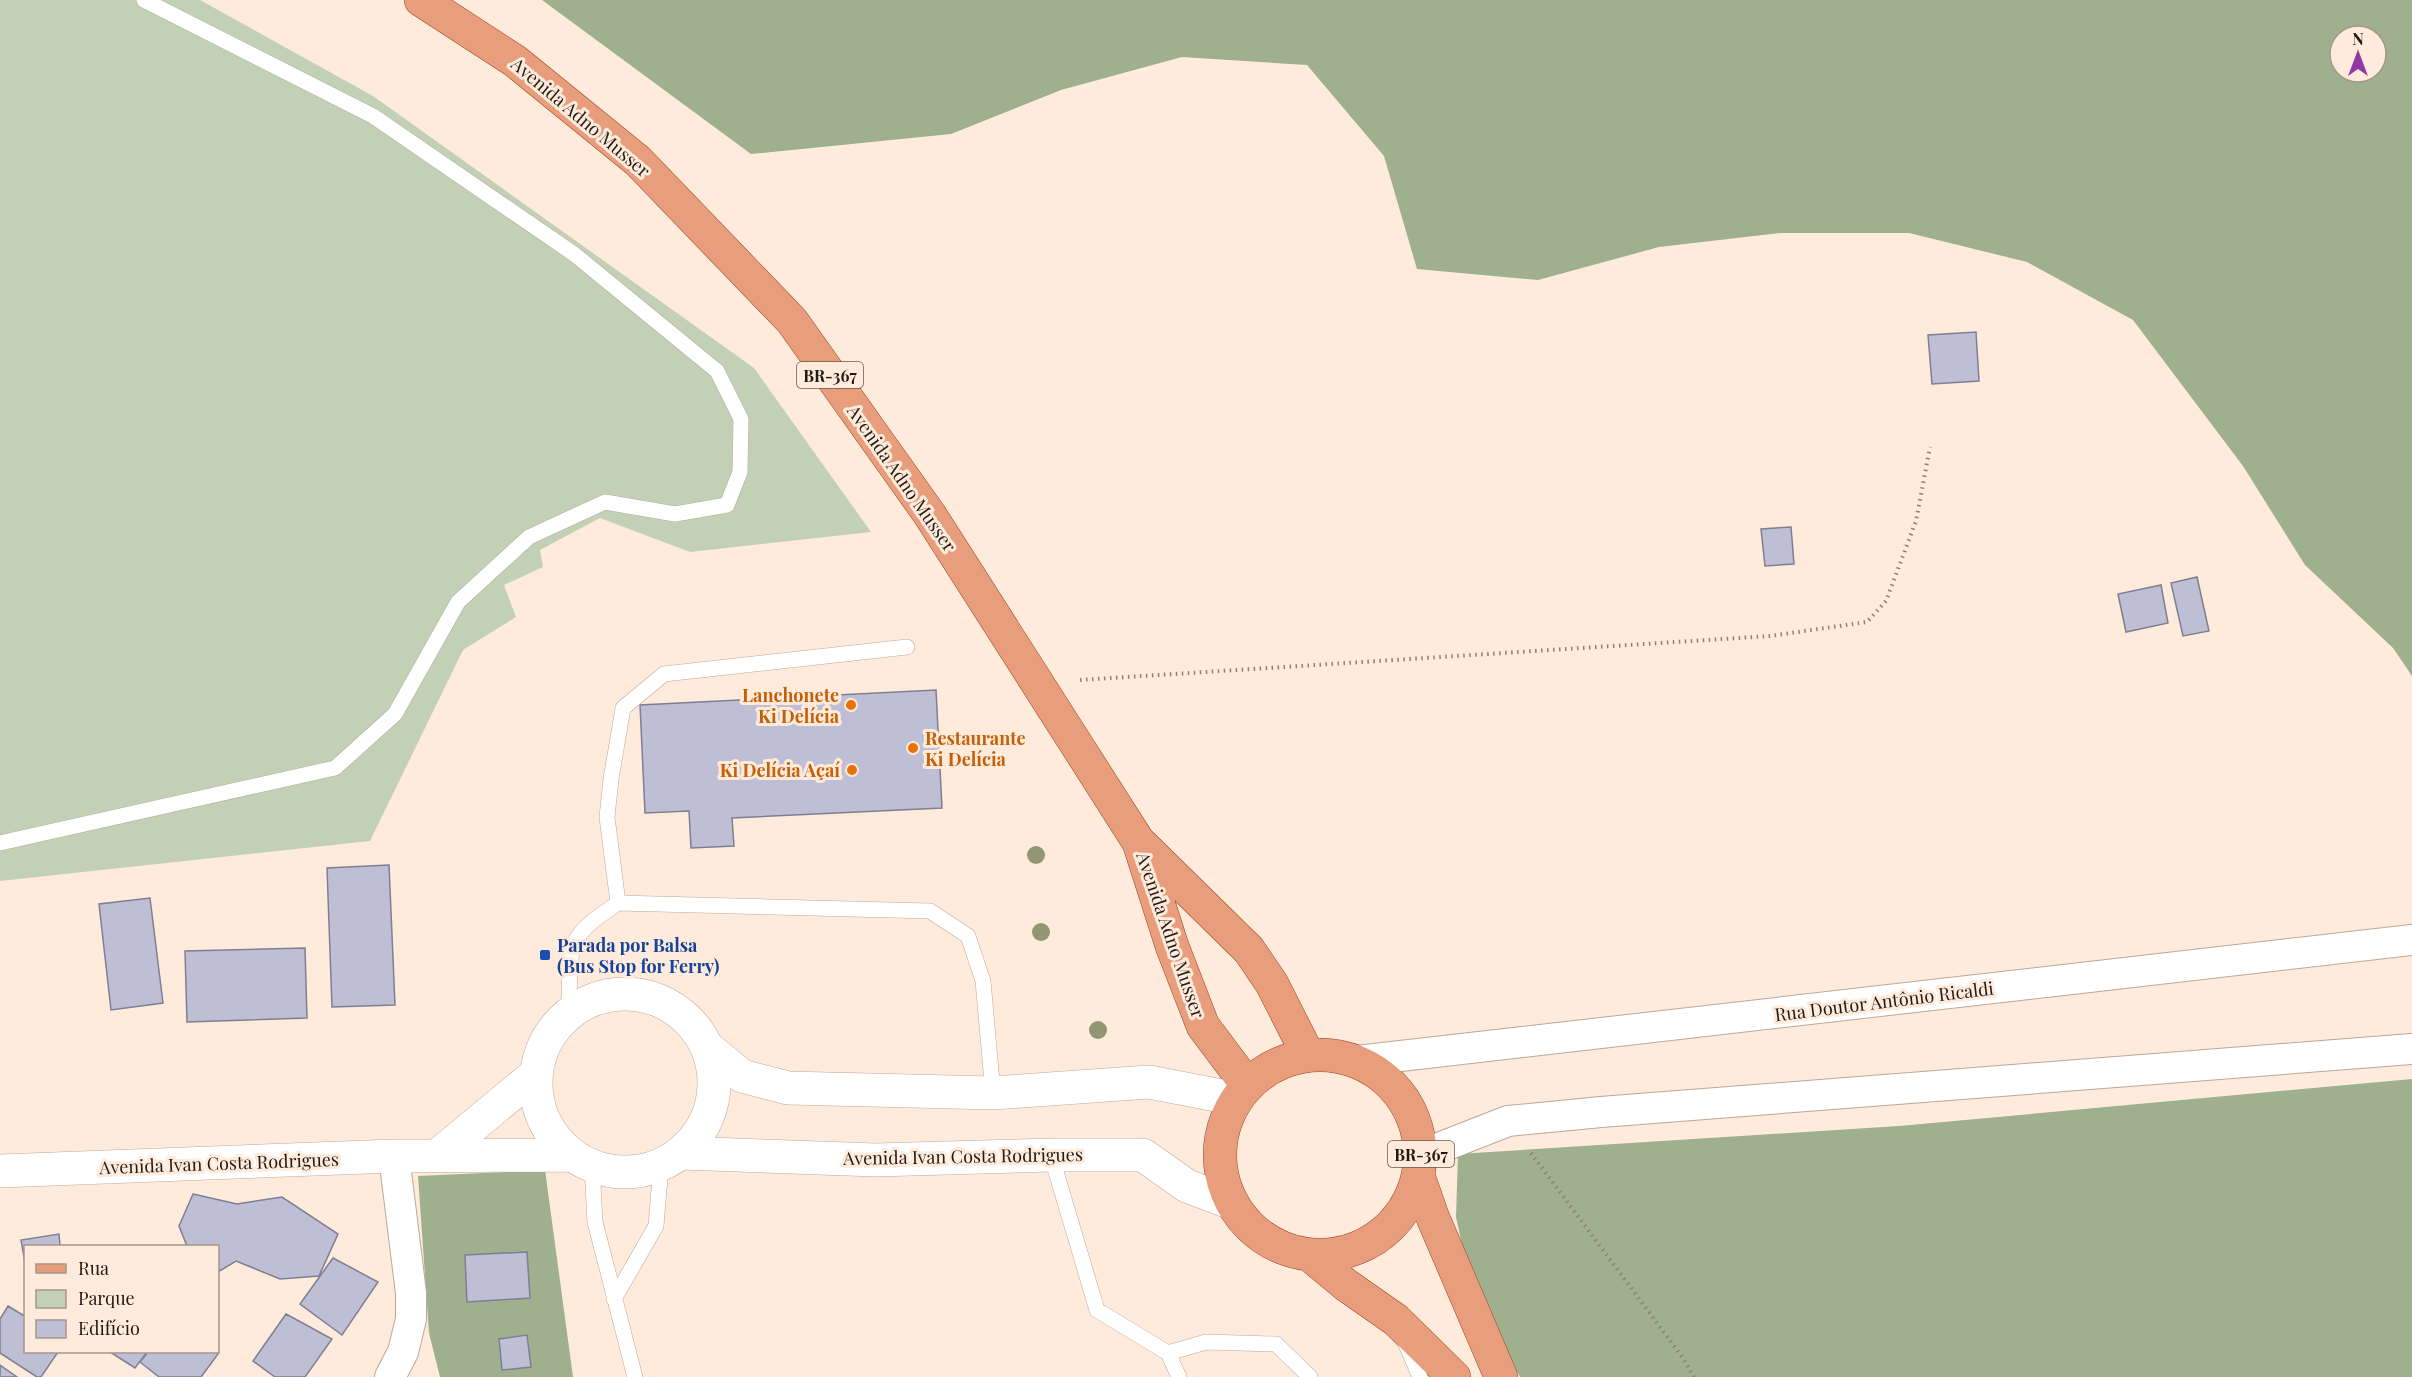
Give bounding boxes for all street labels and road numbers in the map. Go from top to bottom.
street label: Avenida Adno Musser [506,51,655,182]
road number: BR-367 [797,362,863,388]
street label: Avenida Adno Musser [842,399,962,556]
street label: Avenida Adno Musser [1131,848,1211,1021]
street label: Rua Doutor Antônio Ricaldi [1773,976,1995,1026]
road number: BR-367 [1388,1141,1454,1167]
street label: Avenida Ivan Costa Rodrigues [842,1142,1083,1170]
street label: Avenida Ivan Costa Rodrigues [98,1147,339,1179]

